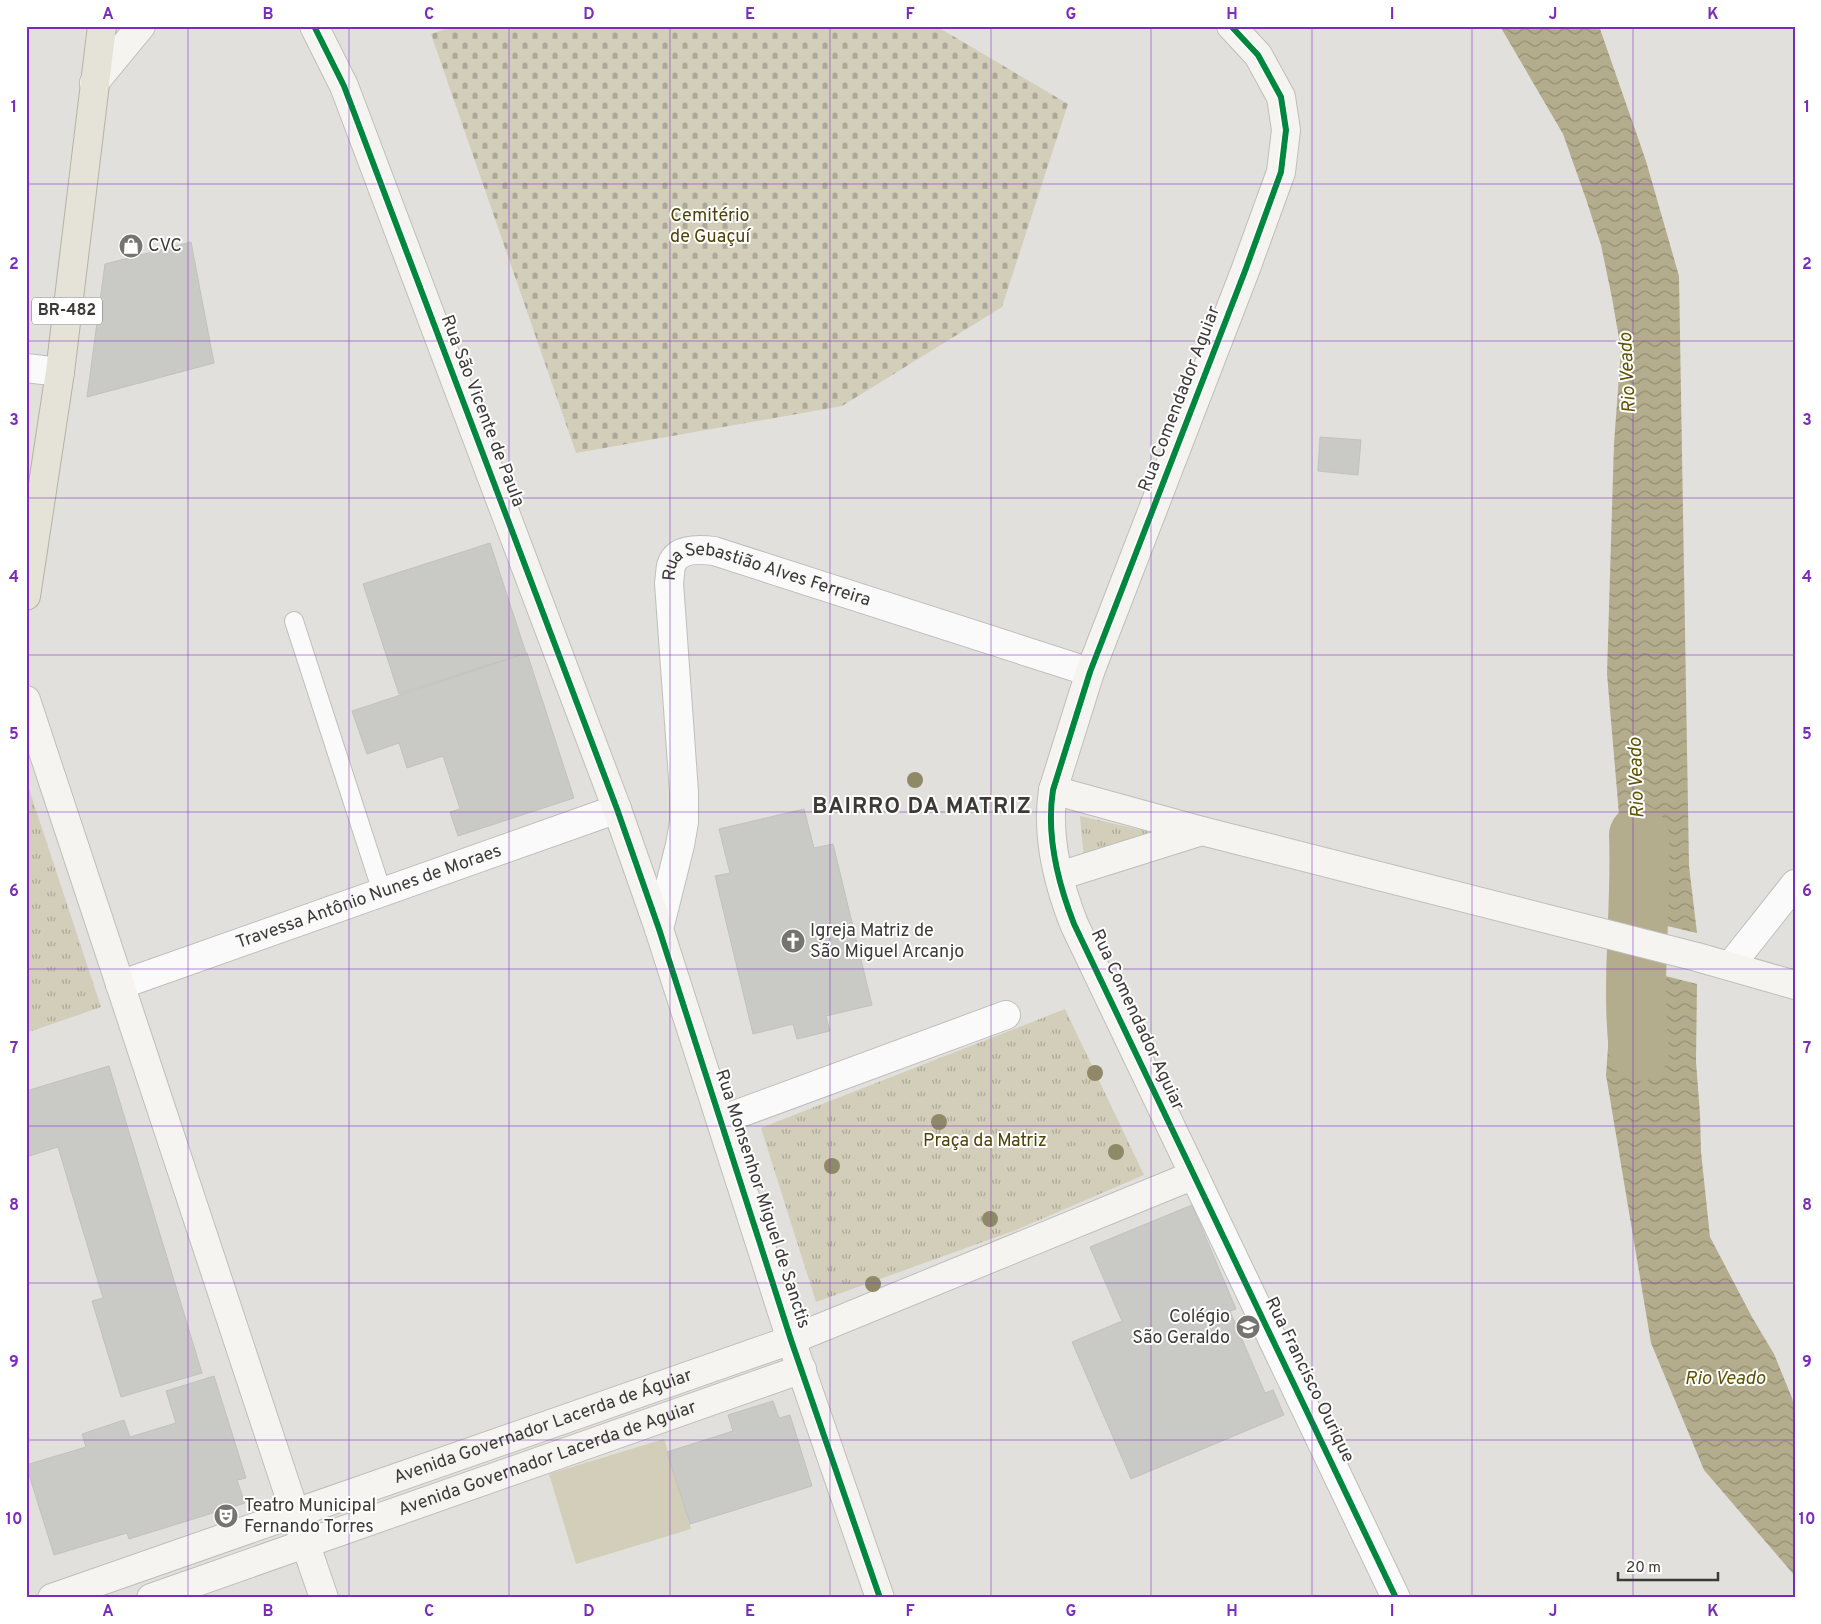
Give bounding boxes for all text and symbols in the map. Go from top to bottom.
text: A [102,5,114,25]
text: B [262,5,274,25]
text: C [424,5,434,25]
text: D [583,5,595,25]
text: E [745,5,755,25]
text: F [905,5,915,25]
text: G [1066,5,1076,25]
text: H [1226,5,1238,25]
text: I [1390,5,1394,25]
text: J [1549,5,1557,25]
text: K [1707,5,1719,25]
text: 1 [11,98,17,118]
text: 1 [1804,98,1810,118]
park label: Cemitério de Guaçuí [670,205,751,249]
shop icon: CVC [118,233,144,259]
place label: CVC [148,235,182,258]
text: 2 [9,255,19,275]
text: 2 [1802,255,1812,275]
road number: BR-482 [32,298,102,324]
street label: Rua Comendador Aguiar [1134,303,1226,495]
street label: Rua São Vicente de Paula [435,312,529,510]
water label: Rio Veado [1614,331,1642,414]
text: 3 [9,411,19,431]
text: 3 [1802,411,1812,431]
text: Rua Sebastião Alves Ferreira [658,538,874,612]
text: 4 [9,568,19,588]
text: 4 [1802,568,1812,588]
street label: Rua Sebastião Alves Ferreira [659,578,889,616]
text: 5 [9,725,19,745]
text: 5 [1802,725,1812,745]
water label: Rio Veado [1624,736,1650,819]
district label: BAIRRO DA MATRIZ [812,794,1032,821]
street label: Travessa Antônio Nunes de Moraes [233,839,505,954]
text: 6 [9,882,19,902]
text: 6 [1802,882,1812,902]
place label: Igreja Matriz de São Miguel Arcanjo [810,920,964,964]
street label: Rua Comendador Aguiar [1085,926,1189,1114]
church icon: Igreja Matriz de São Miguel Arcanjo [780,928,806,954]
text: 7 [10,1039,18,1059]
text: 7 [1803,1039,1811,1059]
street label: Rua Monsenhor Miguel de Sanctis [709,1067,815,1331]
park label: Praça da Matriz [923,1130,1047,1153]
text: 8 [9,1196,19,1216]
text: 8 [1802,1196,1812,1216]
street label: Rua Francisco Ourique [1259,1294,1359,1466]
place label: Colégio São Geraldo [1132,1306,1230,1350]
school or university icon: Colégio São Geraldo [1235,1314,1261,1340]
text: 9 [9,1353,19,1373]
text: 9 [1802,1353,1812,1373]
street label: Avenida Governador Lacerda de Águiar [391,1364,695,1489]
water label: Rio Veado [1685,1367,1766,1391]
street label: Avenida Governador Lacerda de Aguiar [395,1396,699,1522]
place label: Teatro Municipal Fernando Torres [244,1495,376,1539]
theatre icon: Teatro Municipal Fernando Torres [213,1503,239,1529]
text: 10 [6,1510,22,1530]
text: 10 [1799,1510,1815,1530]
scale bar [1618,1549,1718,1581]
text: 20 m [1626,1559,1661,1578]
text: A [102,1602,114,1622]
text: B [262,1602,274,1622]
text: C [424,1602,434,1622]
text: D [583,1602,595,1622]
text: E [745,1602,755,1622]
text: F [905,1602,915,1622]
text: G [1066,1602,1076,1622]
text: H [1226,1602,1238,1622]
text: I [1390,1602,1394,1622]
text: J [1549,1602,1557,1622]
text: K [1707,1602,1719,1622]

